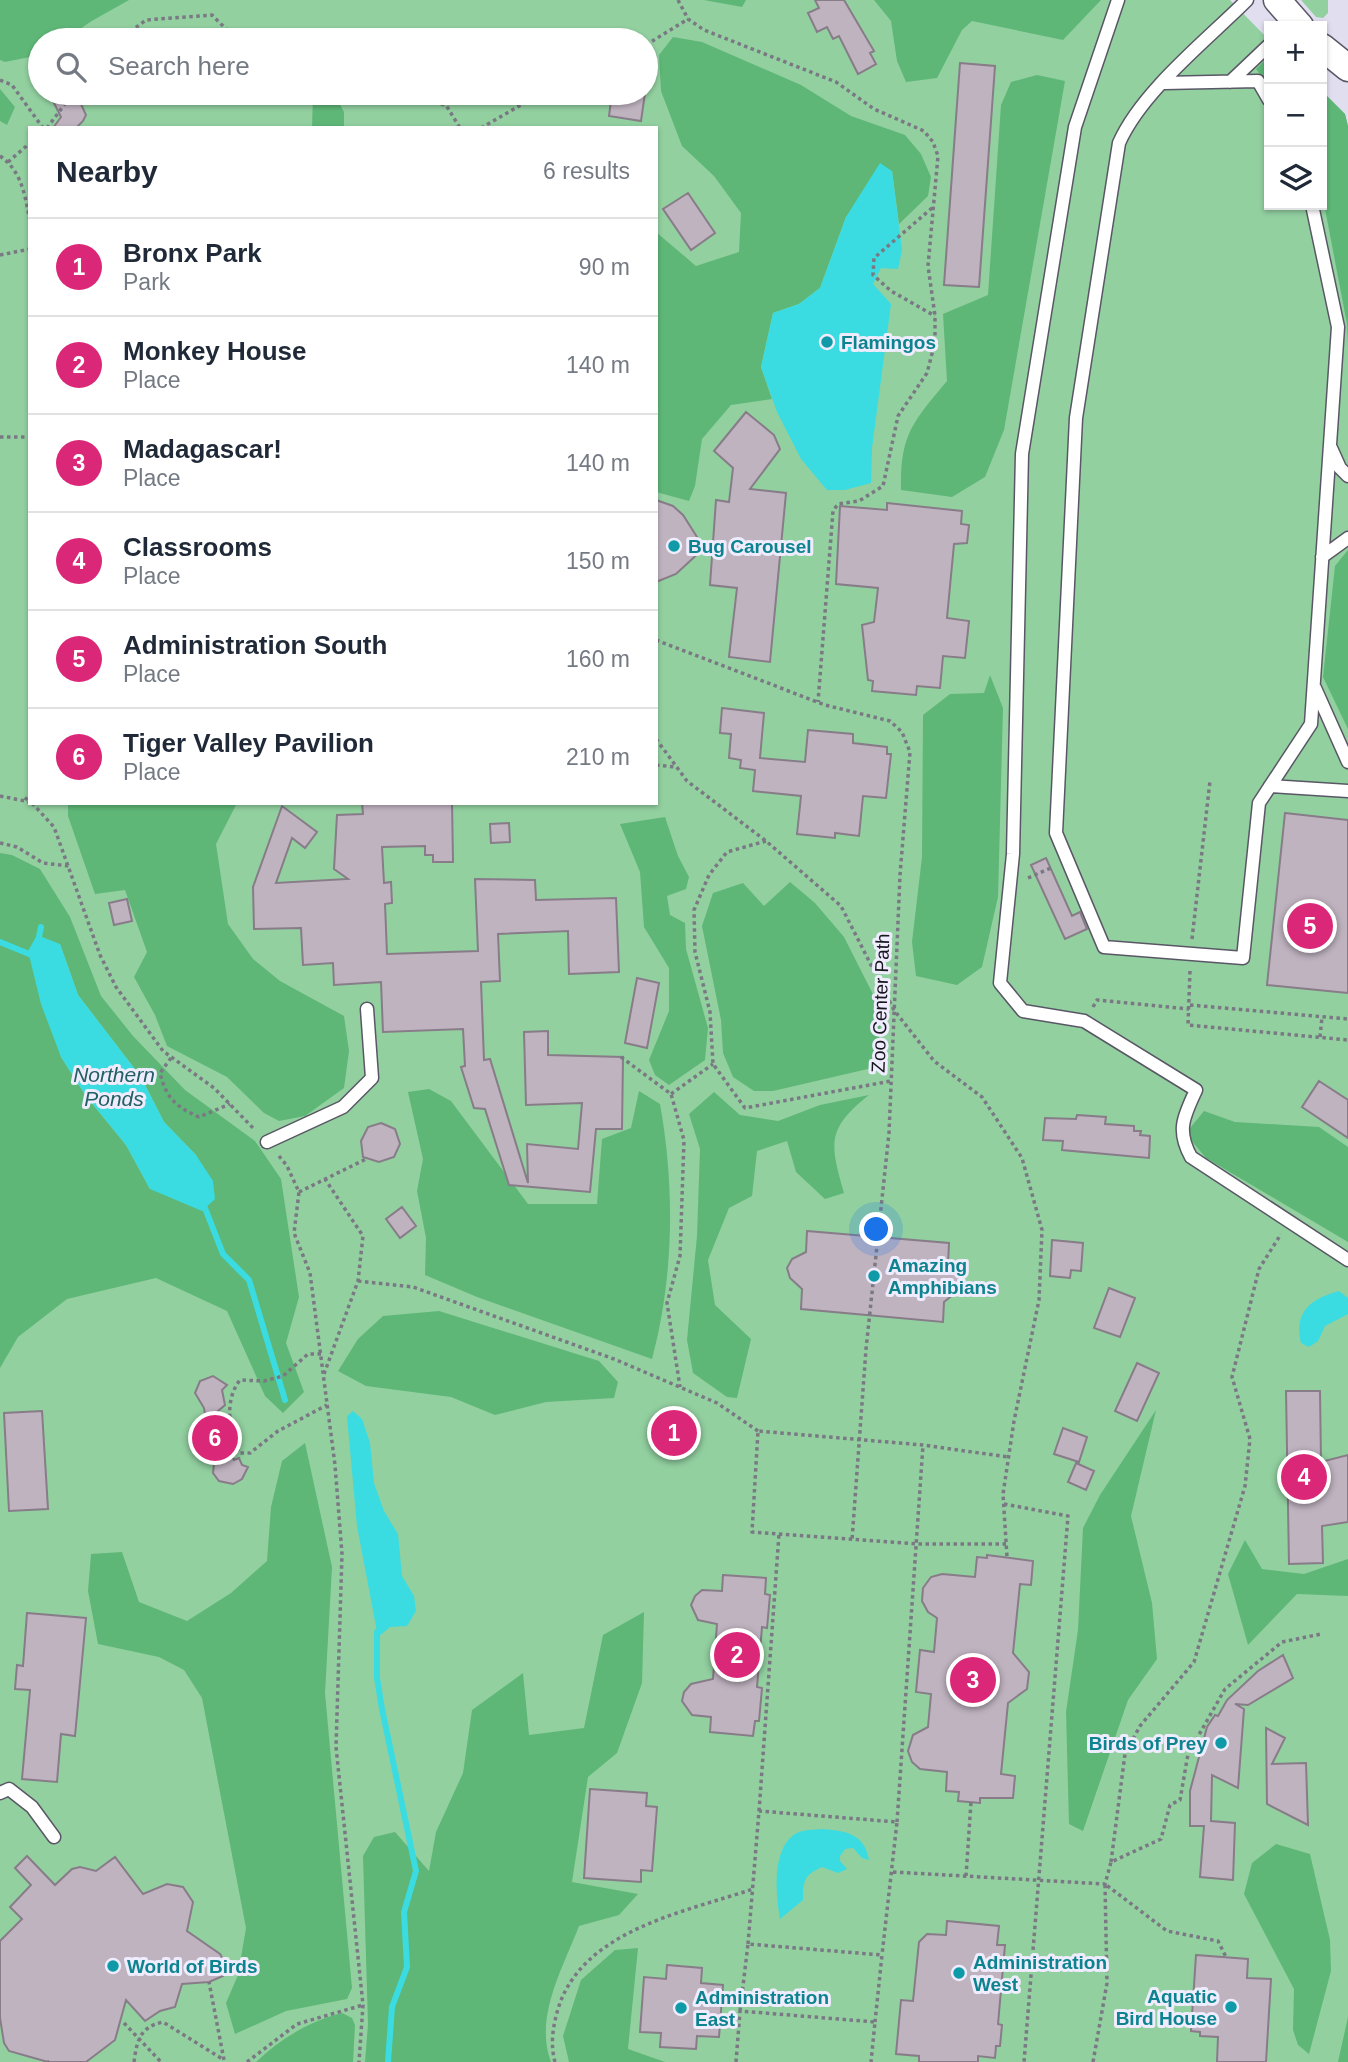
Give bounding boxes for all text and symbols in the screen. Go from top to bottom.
map controls [1264,21,1327,210]
button: + [1264,21,1327,84]
search box [28,28,658,105]
icon: search [52,48,90,86]
text: Search here [108,51,250,81]
button: − [1264,84,1327,147]
button: layers [1264,147,1327,210]
text: Nearby [56,155,158,188]
text: 6 results [543,158,630,184]
text: Bronx Park [123,238,262,268]
text: 1 [73,254,85,280]
text: 90 m [579,254,630,280]
text: Park [123,269,170,295]
place label: Flamingos [841,332,936,353]
marker: Flamingos [819,334,835,350]
text: Monkey House [123,336,307,366]
text: 2 [73,352,85,378]
text: 140 m [566,352,630,378]
text: Place [123,367,181,393]
text: Madagascar! [123,434,282,464]
text: 3 [73,450,85,476]
text: 140 m [566,450,630,476]
text: Place [123,465,181,491]
text: Classrooms [123,532,272,562]
place label: Bug Carousel [688,536,812,557]
marker: Bug Carousel [666,538,682,554]
text: 4 [73,548,85,574]
text: 150 m [566,548,630,574]
text: Place [123,563,181,589]
text: Administration South [123,630,387,660]
text: 5 [73,646,85,672]
text: 160 m [566,646,630,672]
text: Place [123,661,181,687]
text: Tiger Valley Pavilion [123,728,374,758]
text: 6 [73,744,85,770]
text: 210 m [566,744,630,770]
text: Place [123,759,181,785]
pin: 5 [1287,900,1333,952]
street label: Zoo Center Path [868,933,893,1073]
water label: Northern Ponds [73,1063,155,1110]
your location [859,1212,893,1246]
place label: Amazing Amphibians [888,1255,997,1298]
marker: Amazing Amphibians [866,1268,882,1284]
pin: 1 [651,1407,697,1459]
pin: 6 [192,1412,238,1464]
pin: 4 [1281,1451,1327,1503]
pin: 2 [714,1629,760,1681]
pin: 3 [950,1654,996,1706]
place label: Birds of Prey [1089,1733,1207,1754]
marker: Birds of Prey [1213,1735,1229,1751]
place label: Administration West [973,1952,1107,1995]
place label: World of Birds [127,1956,258,1977]
marker: World of Birds [105,1958,121,1974]
marker: Administration West [951,1965,967,1981]
place label: Aquatic Bird House [1116,1986,1217,2029]
place label: Administration East [695,1987,829,2030]
marker: Aquatic Bird House [1223,1999,1239,2015]
marker: Administration East [673,2000,689,2016]

